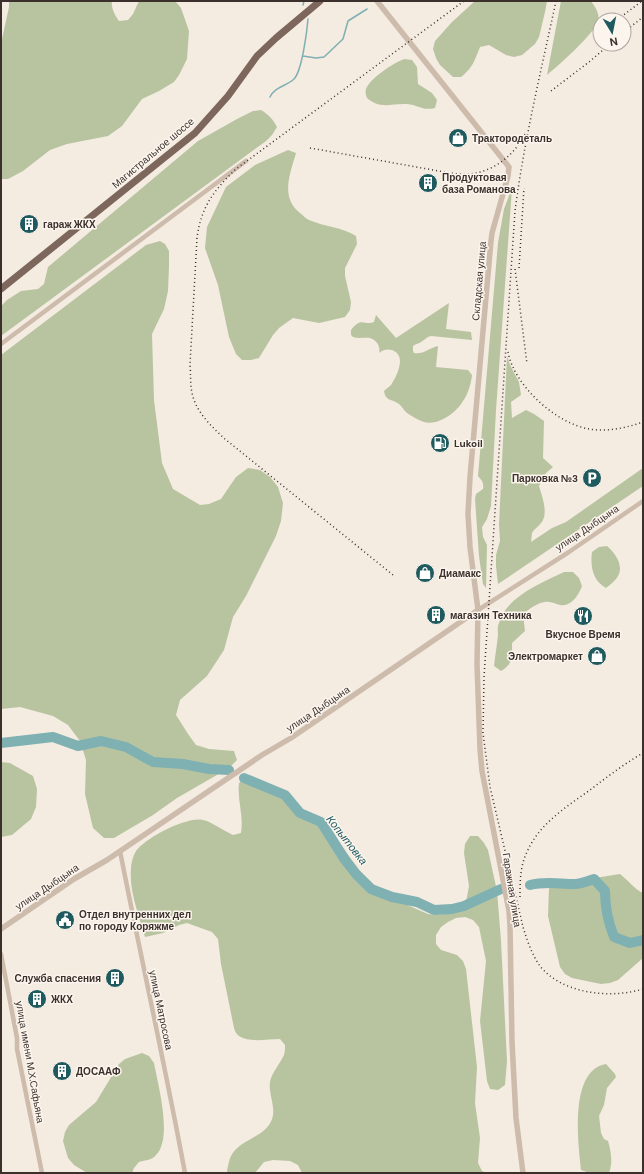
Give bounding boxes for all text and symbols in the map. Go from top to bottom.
north arrow [592,12,632,52]
text: N [609,34,619,49]
street label: Магистральное шоссе [109,114,197,191]
shop icon: Трактородеталь [447,127,469,149]
place label: Трактородеталь [472,132,552,145]
place label: Продуктовая база Романова [442,171,516,196]
building icon: Продуктовая база Романова [417,172,439,194]
building icon: гараж ЖКХ [18,213,40,235]
place label: гараж ЖКХ [43,218,96,231]
street label: Складская улица [469,240,489,321]
fuel station icon: Lukoil [429,432,451,454]
place label: Lukoil [454,437,483,450]
parking icon: Парковка №3 [581,467,603,489]
place label: Парковка №3 [512,472,578,485]
street label: улица Дыбцына [553,502,622,554]
shop icon: Диамакс [414,562,436,584]
place label: Диамакс [439,567,482,580]
building icon: магазин Техника [425,604,447,626]
restaurant icon: Вкусное Время [572,605,594,627]
place label: магазин Техника [450,609,532,622]
place label: Вкусное Время [545,628,621,641]
shop icon: Электромаркет [586,645,608,667]
place label: Электромаркет [508,650,583,663]
street label: улица Дыбцына [284,683,353,735]
water label: Копытовка [323,812,371,868]
street label: Гаражная улица [500,852,524,928]
street label: улица Дыбцына [13,861,82,913]
place label: Отдел внутренних дел по городу Коряжме [79,908,191,933]
public building icon: Отдел внутренних дел по городу Коряжме [54,909,76,931]
building icon: Служба спасения [104,967,126,989]
street label: улица Матросова [146,969,176,1051]
place label: Служба спасения [14,972,101,985]
building icon: ЖКХ [26,988,48,1010]
place label: ЖКХ [50,993,73,1006]
street label: улица имени М.Х.Сафьяна [13,1000,47,1124]
building icon: ДОСААФ [51,1060,73,1082]
place label: ДОСААФ [76,1065,121,1078]

